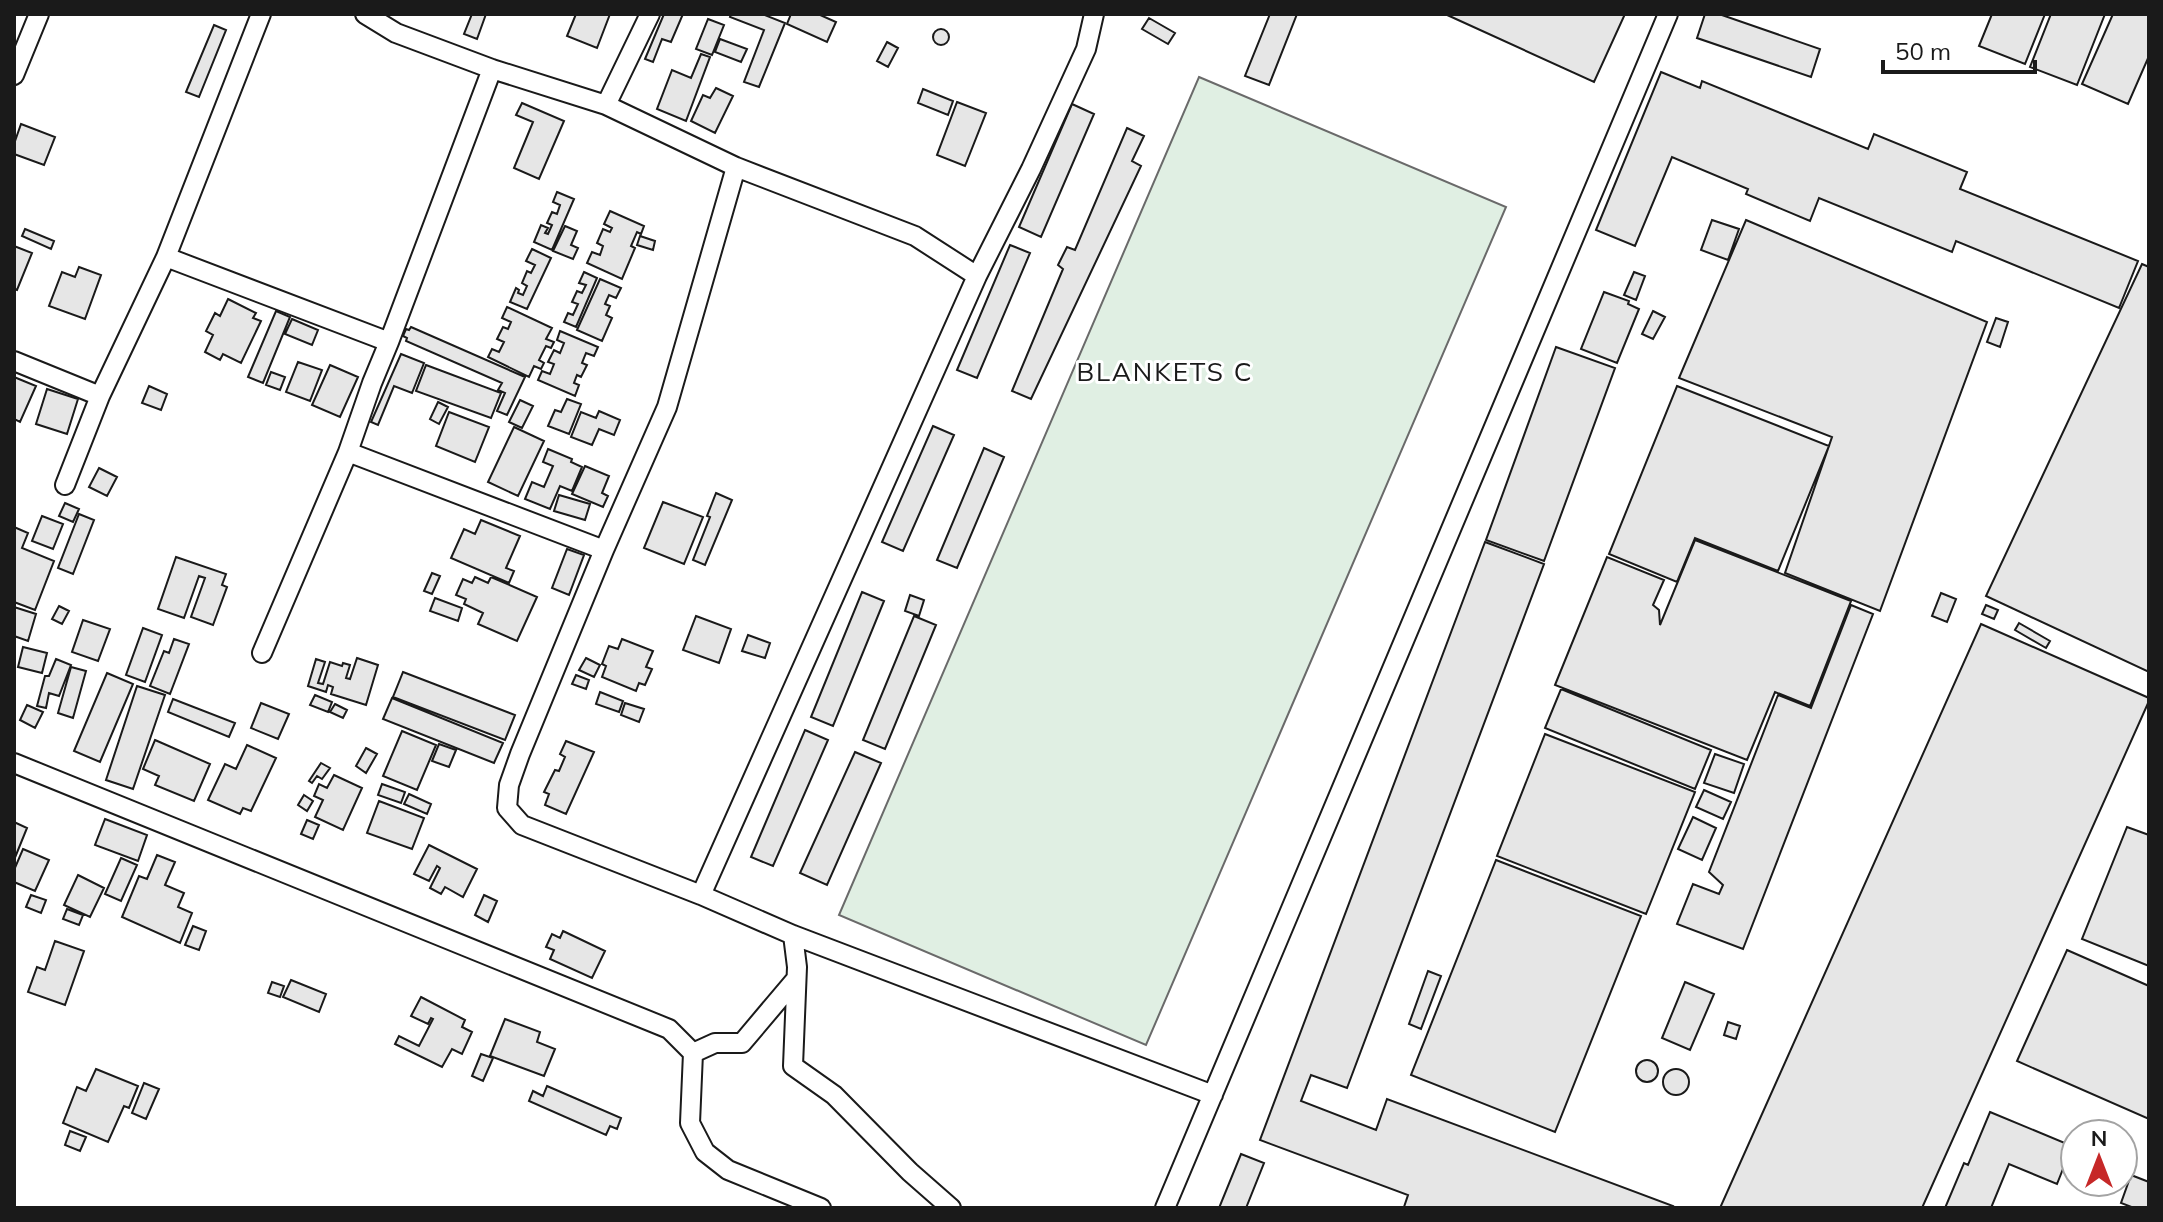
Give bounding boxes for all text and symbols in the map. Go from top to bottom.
scale bar [1883,24,2035,74]
text: 50 m [1895,36,1951,66]
district label: BLANKETS C [1076,355,1254,388]
north arrow [2059,1118,2139,1198]
text: N [2091,1124,2107,1152]

